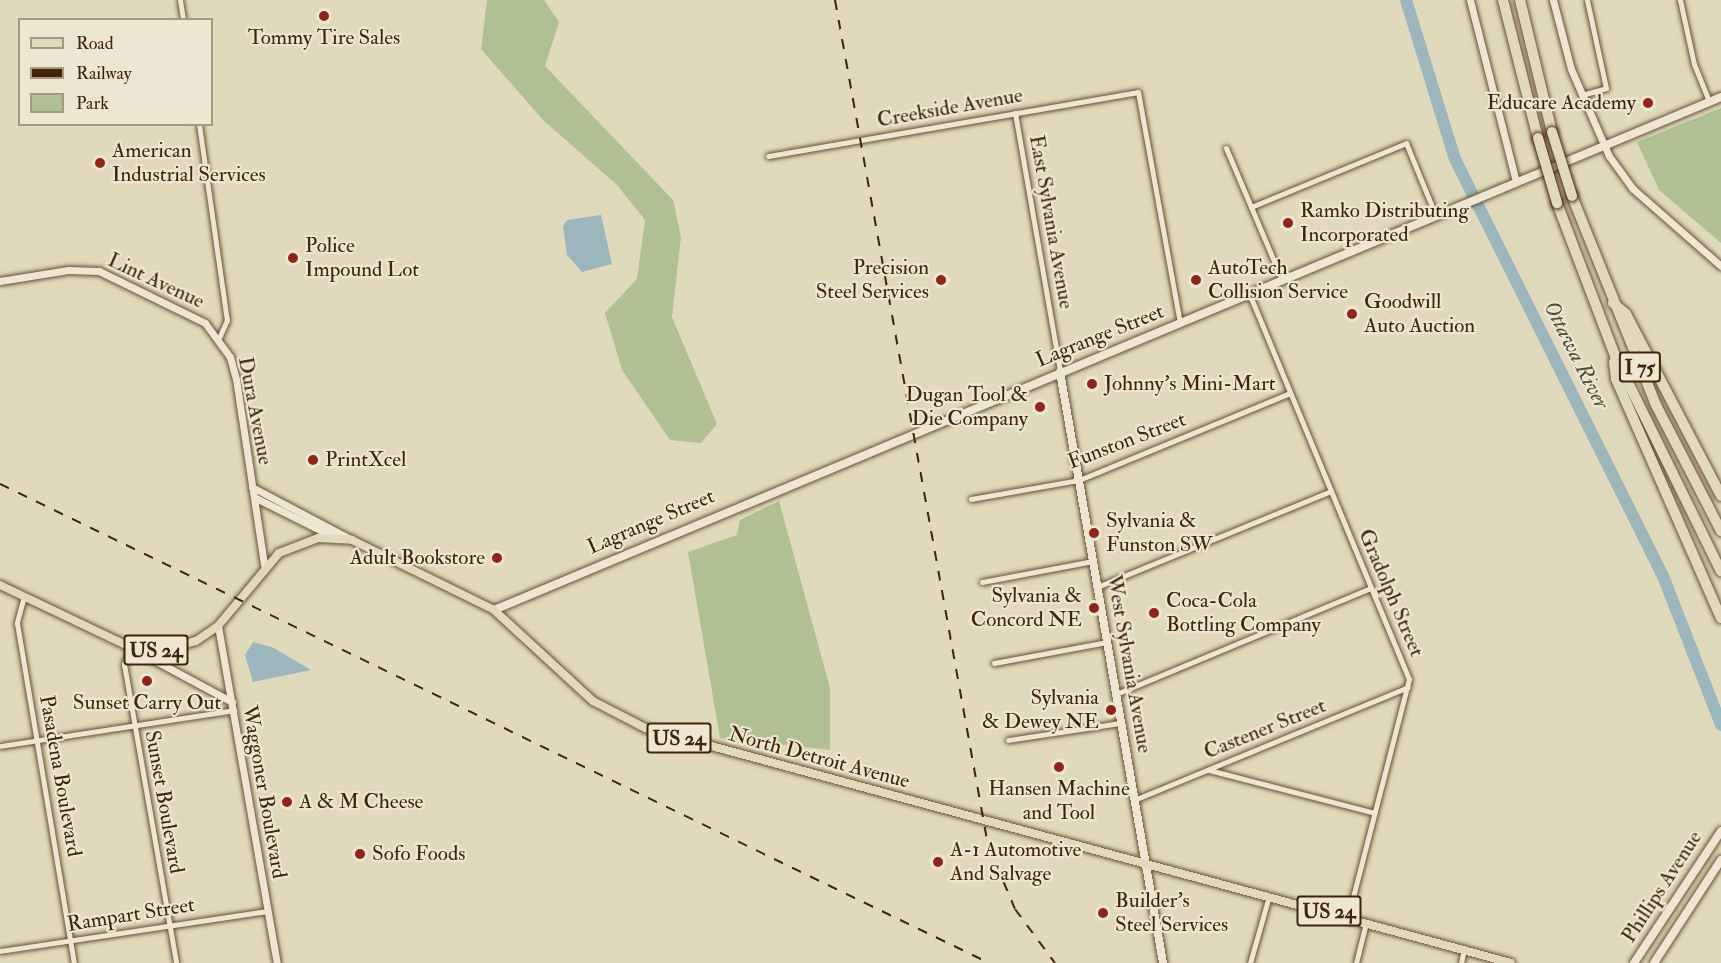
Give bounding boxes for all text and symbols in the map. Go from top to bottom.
marker: Tommy Tire Sales [317,9,331,23]
legend [18,18,213,126]
place label: Tommy Tire Sales [248,25,400,51]
text: Road [76,32,114,55]
text: Railway [76,62,132,85]
street label: Creekside Avenue [875,83,1025,133]
place label: Educare Academy [1487,90,1636,116]
text: Park [76,92,109,115]
marker: Educare Academy [1641,96,1655,110]
street label: East Sylvania Avenue [1023,133,1079,311]
place label: American Industrial Services [112,138,266,188]
marker: American Industrial Services [93,156,107,170]
place label: Ramko Distributing Incorporated [1300,198,1469,248]
marker: Ramko Distributing Incorporated [1281,216,1295,230]
place label: Police Impound Lot [305,233,419,283]
street label: Lint Avenue [104,248,208,314]
marker: Police Impound Lot [286,251,300,265]
place label: Precision Steel Services [816,255,929,305]
place label: AutoTech Collision Service [1208,255,1348,305]
marker: Precision Steel Services [934,273,948,287]
marker: AutoTech Collision Service [1189,273,1203,287]
place label: Goodwill Auto Auction [1364,289,1475,339]
water label: Ottawa River [1538,297,1614,413]
street label: Lagrange Street [1032,299,1168,373]
marker: Goodwill Auto Auction [1345,307,1359,321]
road number: I 75 [1618,350,1662,384]
street label: Dura Avenue [232,355,278,467]
place label: Johnny's Mini-Mart [1104,371,1276,397]
marker: Johnny's Mini-Mart [1085,377,1099,391]
place label: Dugan Tool & Die Company [905,382,1028,432]
marker: Dugan Tool & Die Company [1033,400,1047,414]
street label: Funston Street [1064,407,1190,475]
place label: PrintXcel [325,447,406,473]
marker: PrintXcel [306,453,320,467]
street label: Lagrange Street [584,484,718,560]
place label: Sylvania & Funston SW [1106,508,1213,558]
street label: Gradolph Street [1353,525,1429,661]
marker: Sylvania & Funston SW [1087,526,1101,540]
place label: Adult Bookstore [350,545,485,571]
marker: Adult Bookstore [490,551,504,565]
street label: West Sylvania Avenue [1101,573,1157,755]
place label: Sylvania & Concord NE [971,583,1082,633]
place label: Coca-Cola Bottling Company [1166,588,1321,638]
marker: Sylvania & Concord NE [1087,601,1101,615]
marker: Coca-Cola Bottling Company [1147,606,1161,620]
road number: US 24 [123,633,189,667]
marker: Sunset Carry Out [140,674,154,688]
place label: Sylvania & Dewey NE [982,685,1099,735]
place label: Sunset Carry Out [73,690,221,716]
street label: Pasadena Boulevard [33,693,87,859]
street label: Castener Street [1200,693,1330,765]
marker: Sylvania & Dewey NE [1104,703,1118,717]
street label: Waggoner Boulevard [236,704,292,880]
road number: US 24 [646,721,712,755]
street label: North Detroit Avenue [726,722,912,794]
street label: Sunset Boulevard [139,728,189,876]
marker: Hansen Machine and Tool [1052,760,1066,774]
place label: Hansen Machine and Tool [988,776,1130,826]
place label: A & M Cheese [299,789,423,815]
marker: A & M Cheese [280,795,294,809]
street label: Phillips Avenue [1617,826,1707,948]
place label: A-1 Automotive And Salvage [950,837,1081,887]
place label: Sofo Foods [372,841,465,867]
marker: Sofo Foods [353,847,367,861]
marker: A-1 Automotive And Salvage [931,855,945,869]
place label: Builder's Steel Services [1115,888,1228,938]
street label: Rampart Street [65,892,197,938]
road number: US 24 [1296,894,1362,928]
marker: Builder's Steel Services [1096,906,1110,920]

